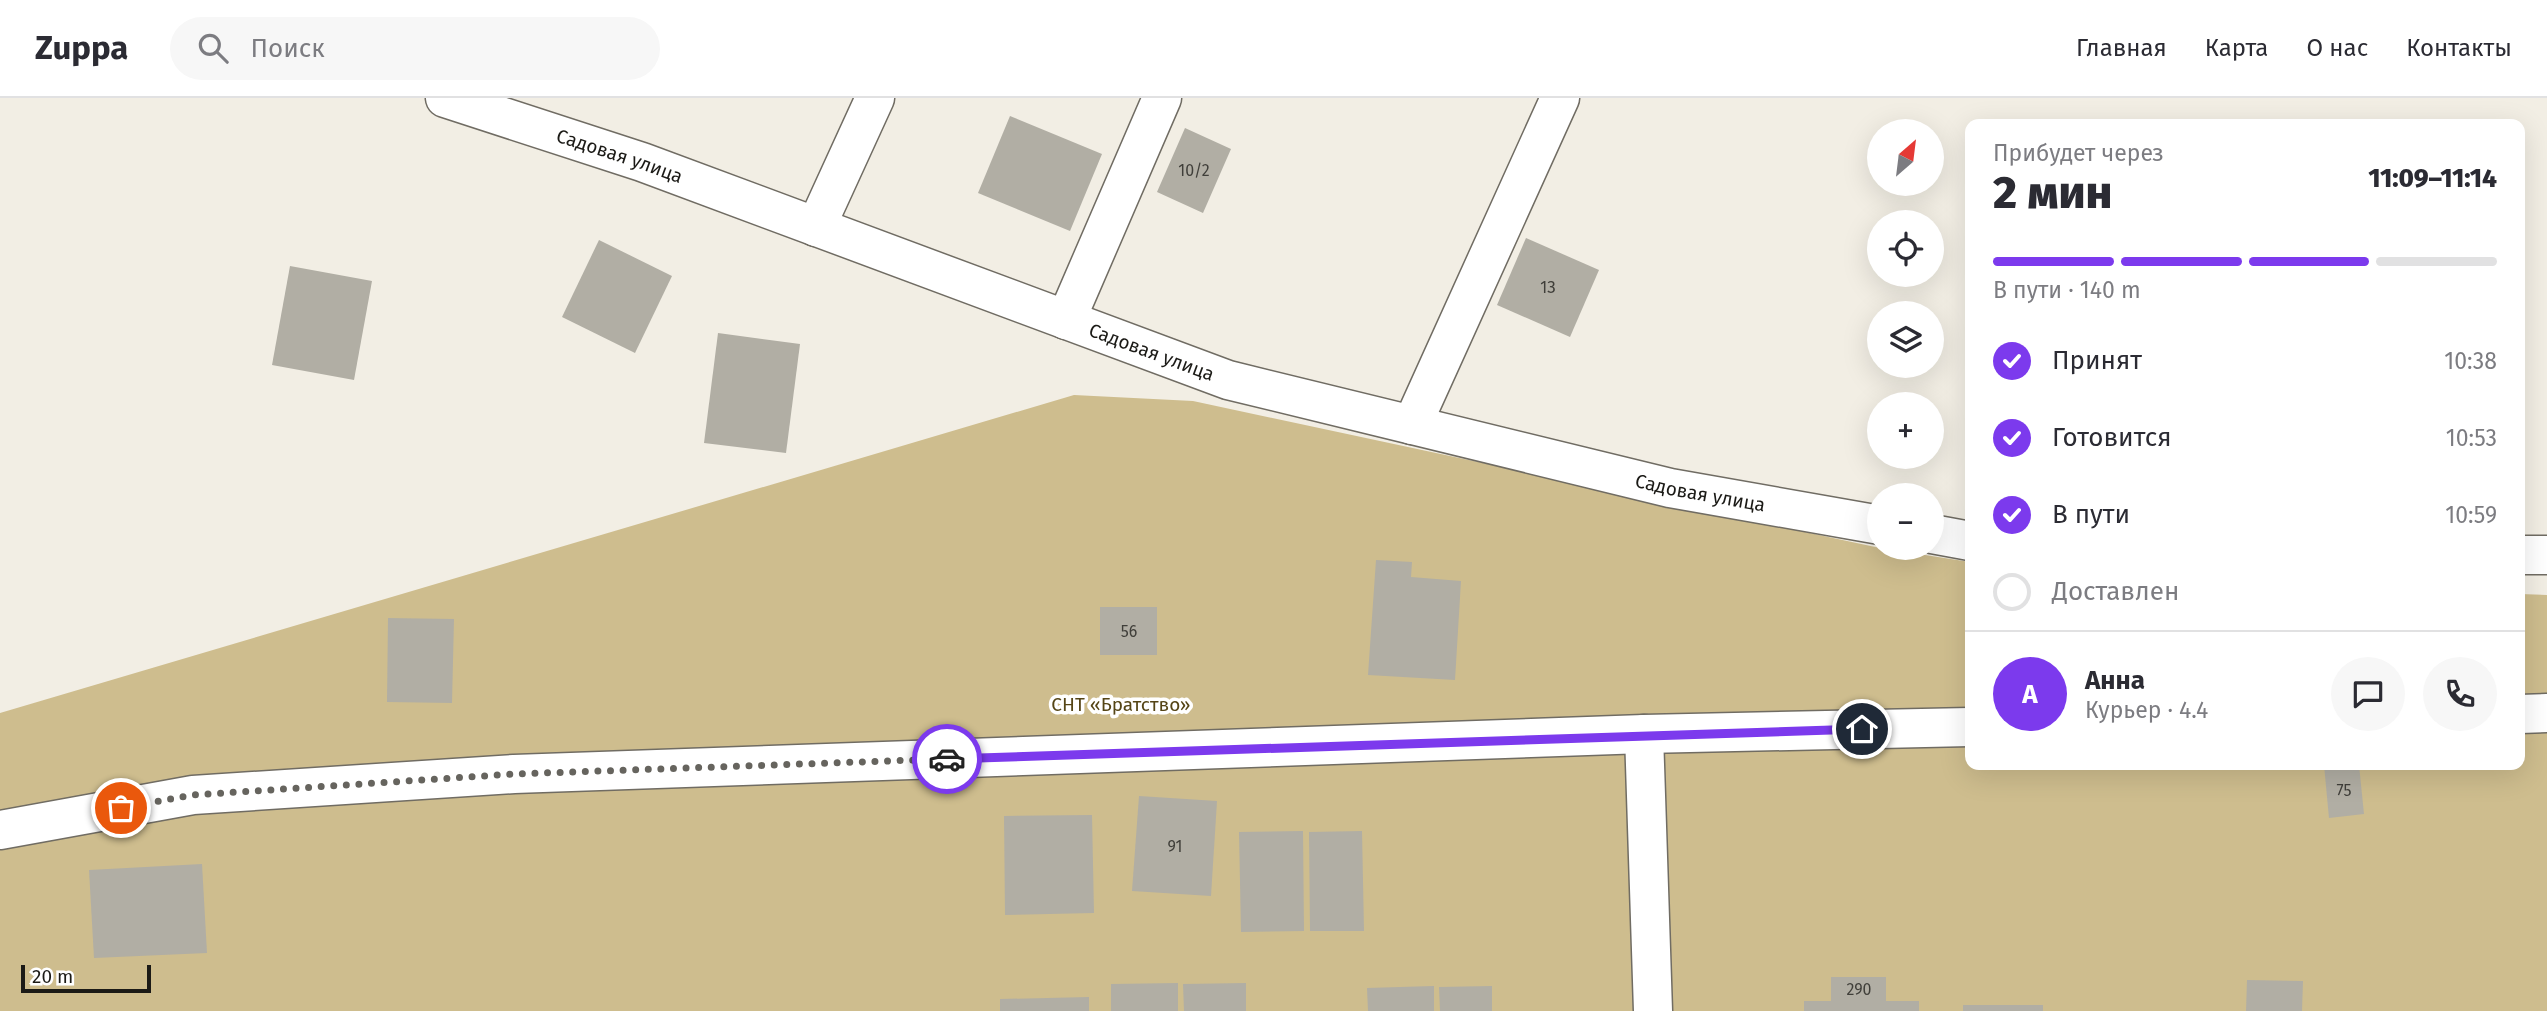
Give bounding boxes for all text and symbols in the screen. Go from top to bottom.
search box [170,17,660,80]
text: Zuppa [35,28,128,68]
icon: search [194,29,232,67]
text: Поиск [250,33,325,64]
text: Главная [2076,34,2167,62]
text: Карта [2205,34,2268,62]
text: О нас [2306,34,2368,62]
text: Контакты [2406,34,2512,62]
north arrow [1867,119,1944,196]
map controls [1867,119,1944,560]
street label: Садовая улица [554,124,686,188]
text: Прибудет через [1993,139,2164,167]
house number: 10/2 [1178,161,1210,180]
text: 11:09–11:14 [2368,163,2497,194]
text: 2 мин [1993,165,2112,220]
button: locate [1867,210,1944,287]
text: В пути · 140 m [1993,276,2141,304]
house number: 1З [1540,278,1556,297]
button: layers [1867,301,1944,378]
street label: Садовая улица [1086,318,1217,386]
icon: check [1993,342,2031,380]
text: Принят [2052,345,2142,376]
text: 10:38 [2444,347,2497,375]
button: + [1867,392,1944,469]
icon: check [1993,419,2031,457]
text: Готовится [2052,422,2172,453]
text: 10:53 [2446,424,2497,452]
street label: Садовая улица [1633,469,1767,517]
button: − [1867,483,1944,560]
icon: check [1993,496,2031,534]
text: В пути [2052,499,2130,530]
text: 10:59 [2445,501,2497,529]
text: Доставлен [2052,576,2179,607]
house number: 56 [1121,622,1137,641]
button: chat [2331,657,2405,731]
button: phone [2423,657,2497,731]
text: Анна [2085,665,2145,696]
text: А [2022,679,2038,710]
park label: СНТ «Братство» [1051,693,1191,716]
text: Курьер · 4.4 [2085,696,2208,724]
pin [1832,699,1892,759]
icon: home [1843,710,1881,748]
courier [912,724,982,794]
icon: car [928,740,966,778]
pin [91,778,151,838]
house number: 75 [2337,781,2351,800]
icon: bag [102,789,140,827]
house number: 91 [1167,837,1183,856]
scale bar [21,962,150,994]
text: 20 m [32,965,73,988]
house number: 290 [1846,980,1872,999]

